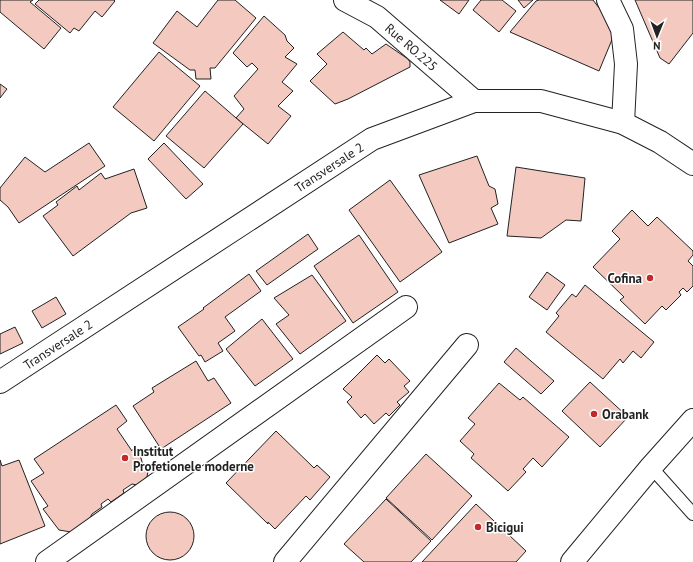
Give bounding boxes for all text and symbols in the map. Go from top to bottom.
north arrow [637,16,677,56]
street label: Rue RO.225 [382,19,442,74]
text: N [653,39,661,53]
street label: Transversale 2 [291,138,367,196]
place label: Cofina [607,270,642,287]
marker: Cofina [645,273,655,283]
street label: Transversale 2 [20,315,96,373]
place label: Orabank [602,406,649,423]
marker: Orabank [589,409,599,419]
place label: Institut Profetionele moderne [133,443,254,475]
marker: Institut Profetionele moderne [120,453,130,463]
place label: Bicigui [486,519,524,536]
marker: Bicigui [473,522,483,532]

